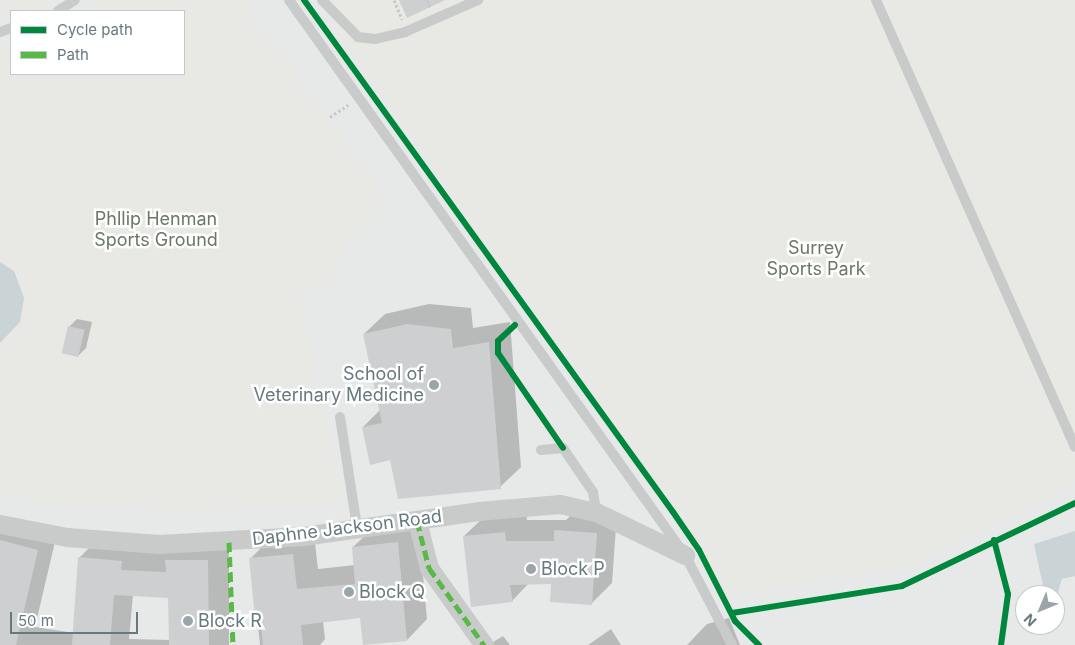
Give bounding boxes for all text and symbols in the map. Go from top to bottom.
legend [10,10,185,75]
text: Cycle path [57,20,133,39]
text: Path [57,45,89,64]
park label: Phllip Henman Sports Ground [94,209,218,252]
park label: Surrey Sports Park [766,238,866,280]
place label: School of Veterinary Medicine [253,364,424,406]
marker: School of Veterinary Medicine [428,379,440,391]
street label: Daphne Jackson Road [251,506,443,550]
place label: Block P [541,558,605,580]
marker: Block P [525,563,537,575]
place label: Block Q [359,581,425,603]
north arrow [1015,585,1065,635]
marker: Block Q [343,586,355,598]
scale bar [12,602,140,634]
place label: Block R [198,610,262,632]
text: N [1020,610,1040,630]
text: 50 m [18,611,54,630]
marker: Block R [182,615,194,627]

